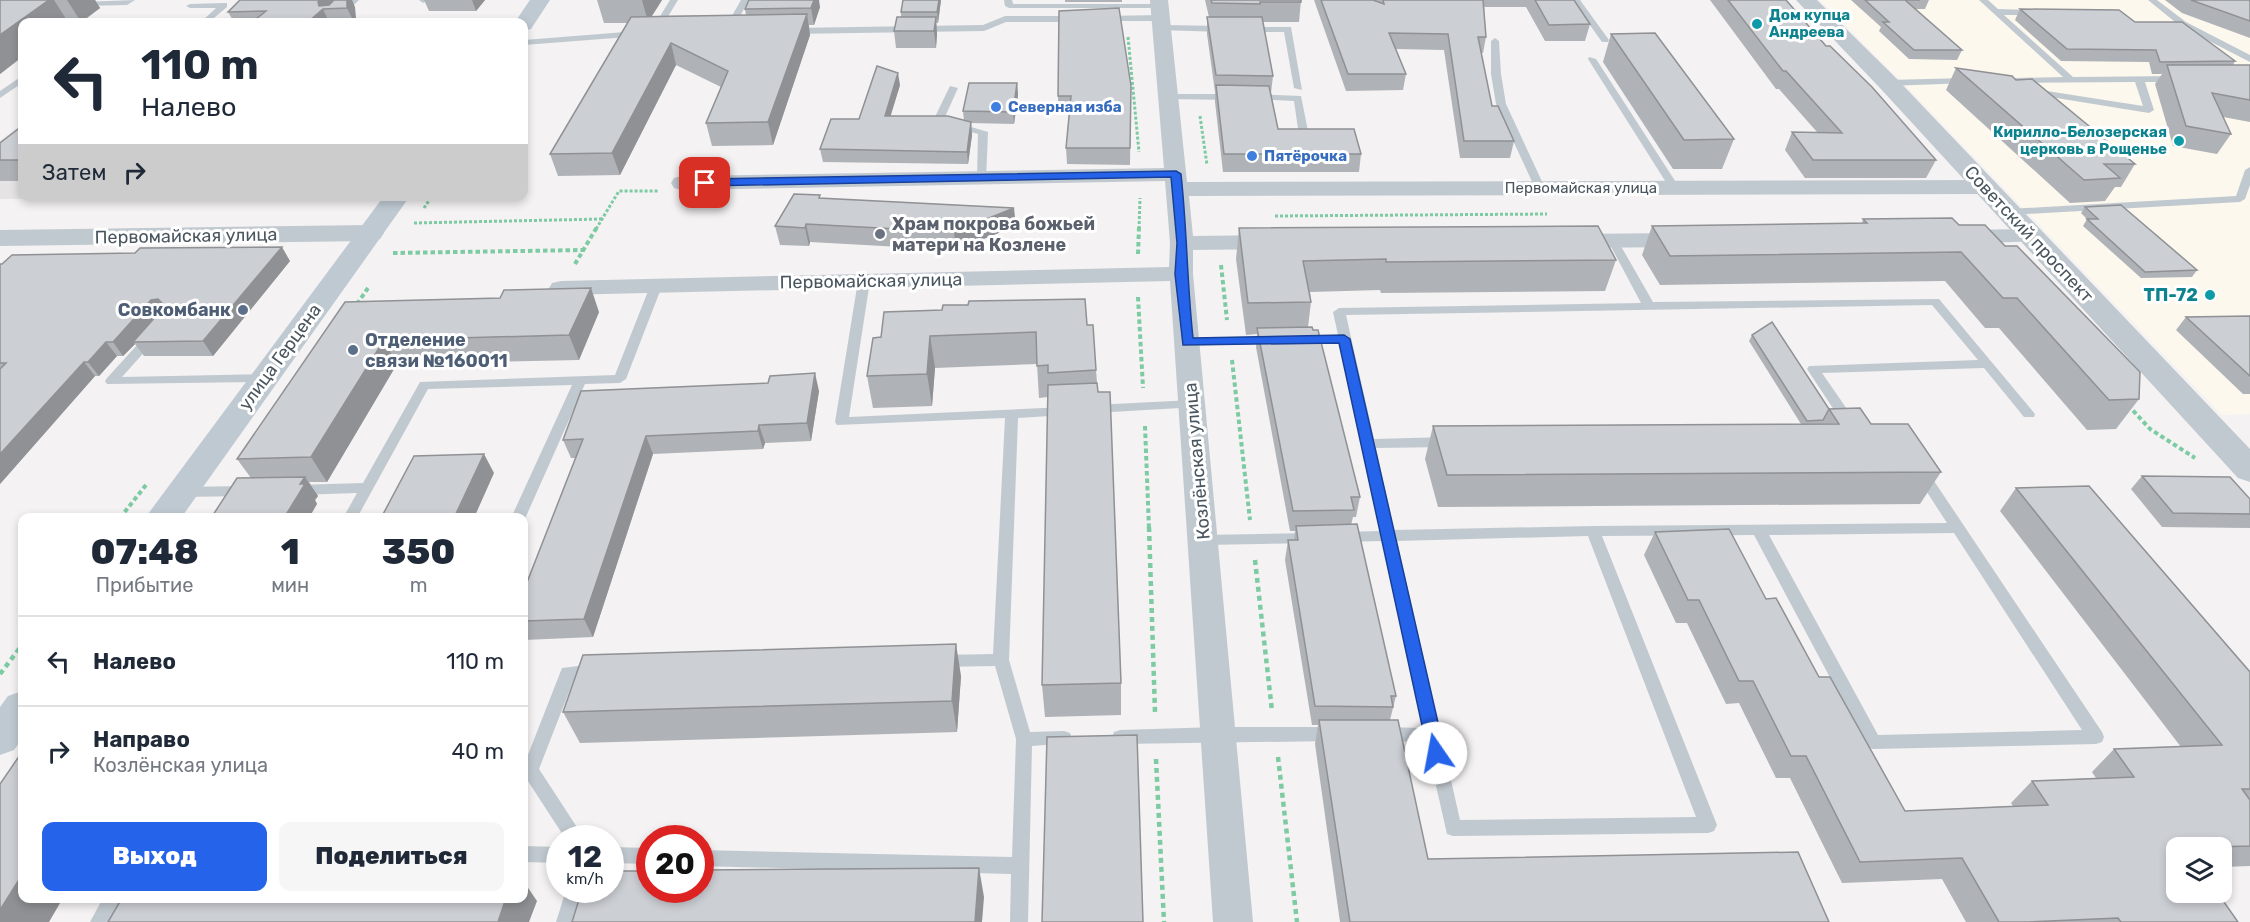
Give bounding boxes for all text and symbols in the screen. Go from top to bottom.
place label: Дом купца Андреева [1769,6,1850,41]
marker: Дом купца Андреева [1750,17,1764,31]
text: 110 m [141,40,259,90]
icon: left [42,42,120,120]
text: Налево [141,91,237,123]
place label: Северная изба [1008,98,1122,116]
marker: Северная изба [989,100,1003,114]
place label: Кирилло-Белозерская церковь в Рощенье [1993,123,2167,158]
marker: Кирилло-Белозерская церковь в Рощенье [2172,134,2186,148]
place label: Пятёрочка [1264,147,1347,165]
marker: Пятёрочка [1245,149,1259,163]
icon: right [118,156,151,189]
pin [679,157,730,208]
text: Затем [42,159,106,186]
street label: Советский проспект [1960,161,2098,307]
icon: arrive [688,166,721,199]
street label: Первомайская улица [1505,179,1657,197]
place label: Храм покрова божьей матери на Козлене [892,213,1095,256]
street label: Первомайская улица [94,223,278,249]
marker: Храм покрова божьей матери на Козлене [873,227,887,241]
street label: Первомайская улица [779,268,963,294]
place label: ТП-72 [2144,284,2198,306]
marker: ТП-72 [2203,288,2217,302]
place label: Совкомбанк [118,299,231,321]
street label: улица Герцена [234,299,326,415]
marker: Совкомбанк [236,303,250,317]
place label: Отделение связи №160011 [365,329,508,372]
marker: Отделение связи №160011 [346,343,360,357]
street label: Козлёнская улица [1179,382,1215,540]
text: 07:48 [90,530,199,573]
text: 1 [281,530,300,573]
text: 350 [382,530,456,573]
text: Прибытие [96,573,193,597]
text: мин [271,573,309,597]
text: m [410,573,427,597]
icon: left [42,645,75,678]
text: Налево [93,648,176,675]
text: 110 m [446,648,504,675]
position arrow [1404,721,1468,785]
text: Направо [93,726,190,753]
icon: right [42,735,75,768]
text: 40 m [451,738,504,765]
text: Козлёнская улица [93,753,268,777]
button: Выход [42,822,267,891]
button: Поделиться [279,822,504,891]
speed limit sign: 20 [636,825,714,903]
map controls [2166,837,2232,903]
button: layers [2166,837,2232,903]
text: 12 [568,839,602,875]
text: km/h [566,870,604,888]

